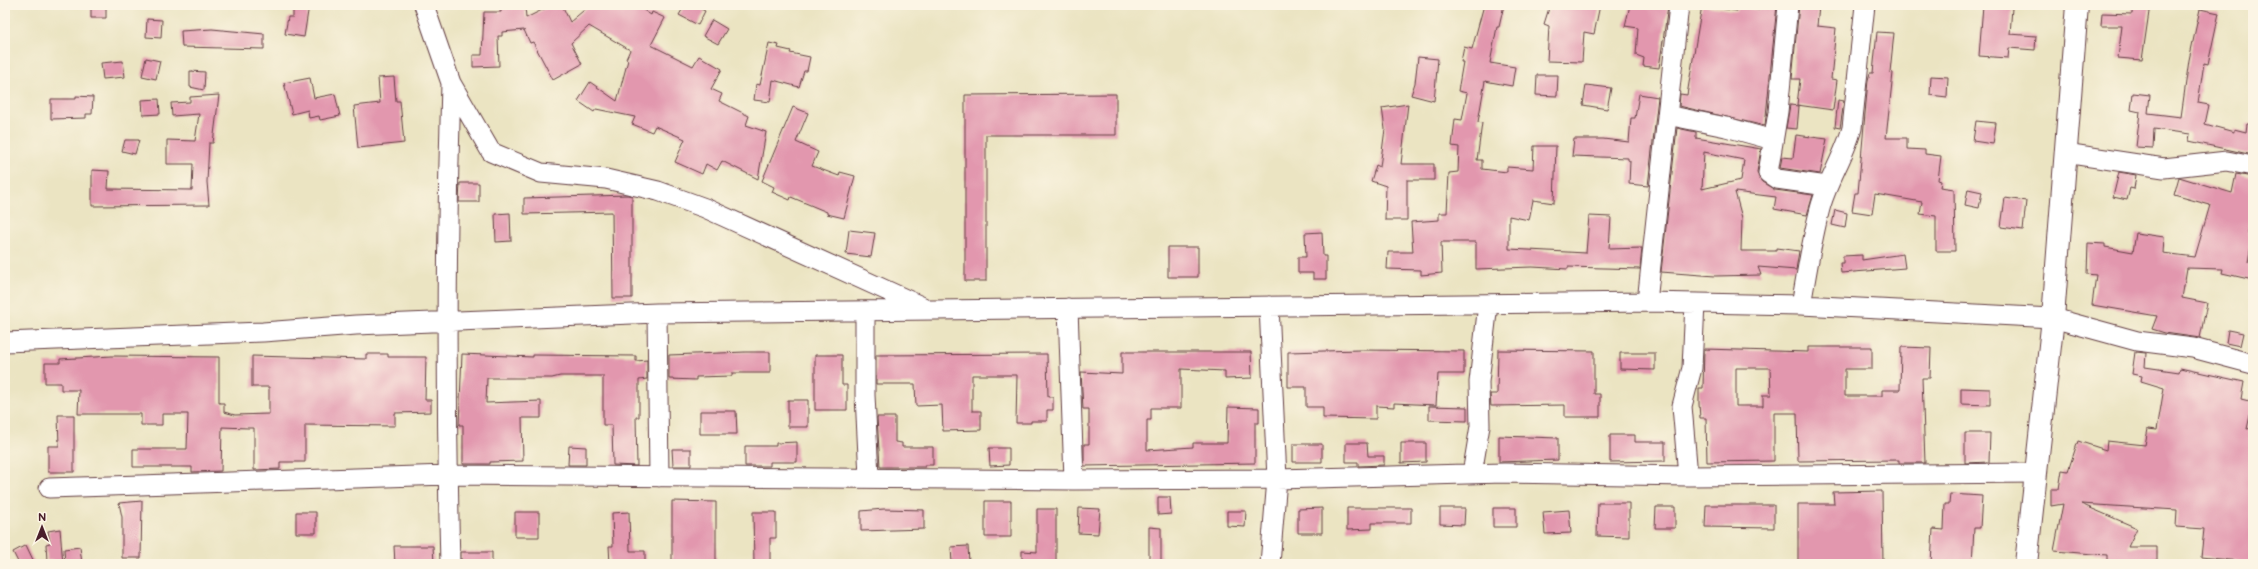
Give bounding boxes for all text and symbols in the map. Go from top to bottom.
north arrow [22,507,62,547]
text: N [38,511,46,524]

